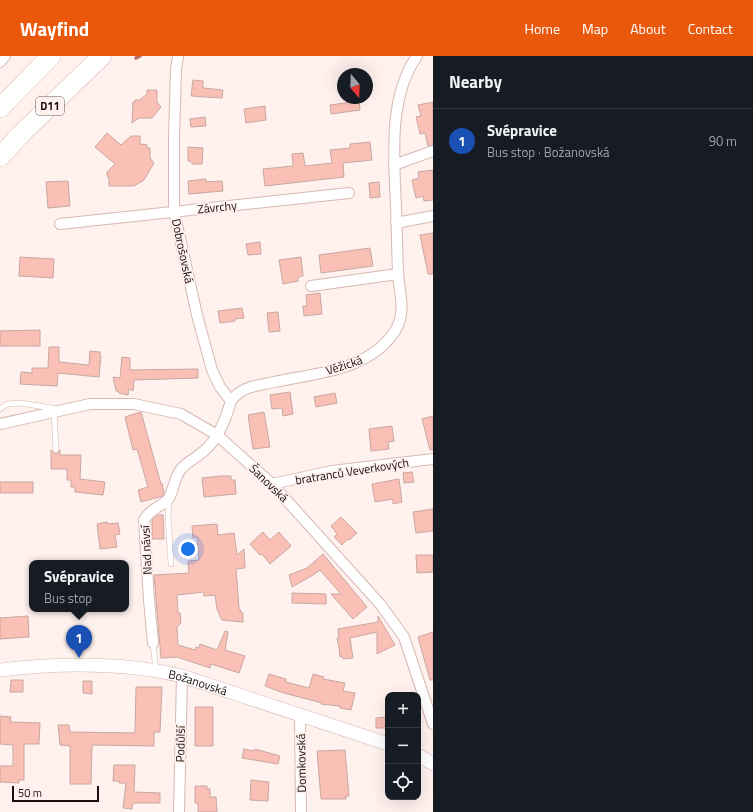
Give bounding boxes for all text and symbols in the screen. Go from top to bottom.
text: Wayfind [20,14,89,43]
text: Home [525,18,560,39]
text: Map [582,18,608,39]
text: About [630,18,666,39]
text: Contact [688,18,733,39]
north arrow [337,68,373,104]
text: Nearby [449,69,502,95]
road number: D11 [36,97,64,115]
text: Svépravice [487,119,557,142]
text: 1 [458,131,466,151]
text: 90 m [709,131,737,151]
text: Bus stop · Božanovská [487,142,610,162]
street label: Závrchy [196,195,238,219]
street label: Dobrošovská [167,217,199,285]
street label: Věžická [323,350,365,380]
street label: bratranců Veverkových [294,453,410,489]
street label: Šanovská [245,459,293,507]
street label: Nad návsí [135,523,157,575]
your location [178,539,198,559]
popup [29,560,129,612]
text: Svépravice [44,565,114,588]
text: Bus stop [44,588,92,608]
pin: 1 [66,625,92,658]
street label: Božanovská [167,664,230,700]
map controls [385,692,421,800]
button: + [385,692,421,728]
street label: Podůlší [170,724,190,763]
button: − [385,728,421,764]
street label: Domkovská [291,733,311,793]
button: locate [385,764,421,800]
scale bar [12,784,99,803]
text: 50 m [18,785,42,801]

